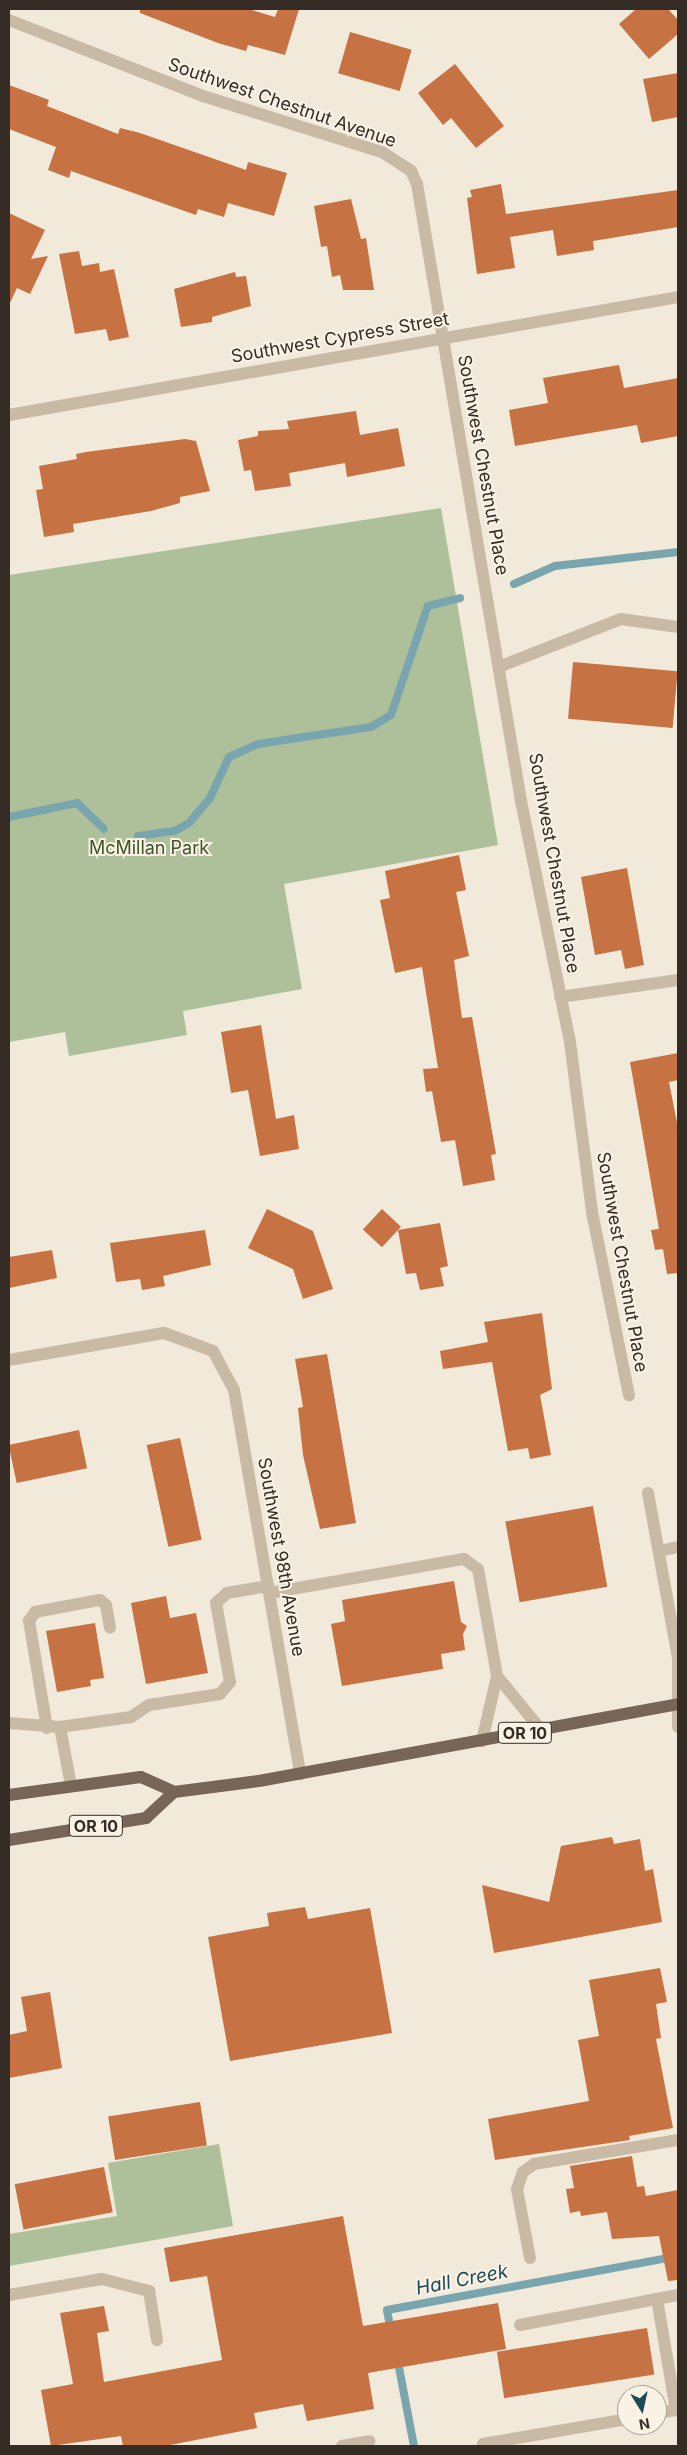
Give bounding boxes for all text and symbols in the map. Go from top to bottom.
street label: Southwest Chestnut Avenue [165,54,399,152]
street label: Southwest Cypress Street [229,308,451,368]
street label: Southwest Chestnut Place [453,353,513,577]
street label: Southwest Chestnut Place [524,751,584,975]
park label: McMillan Park [89,837,209,859]
street label: Southwest Chestnut Place [592,1150,652,1374]
street label: Southwest 98th Avenue [253,1456,309,1658]
road number: OR 10 [498,1720,552,1746]
road number: OR 10 [68,1812,124,1840]
water label: Hall Creek [414,2260,510,2300]
north arrow [617,2385,667,2435]
text: N [638,2415,651,2434]

